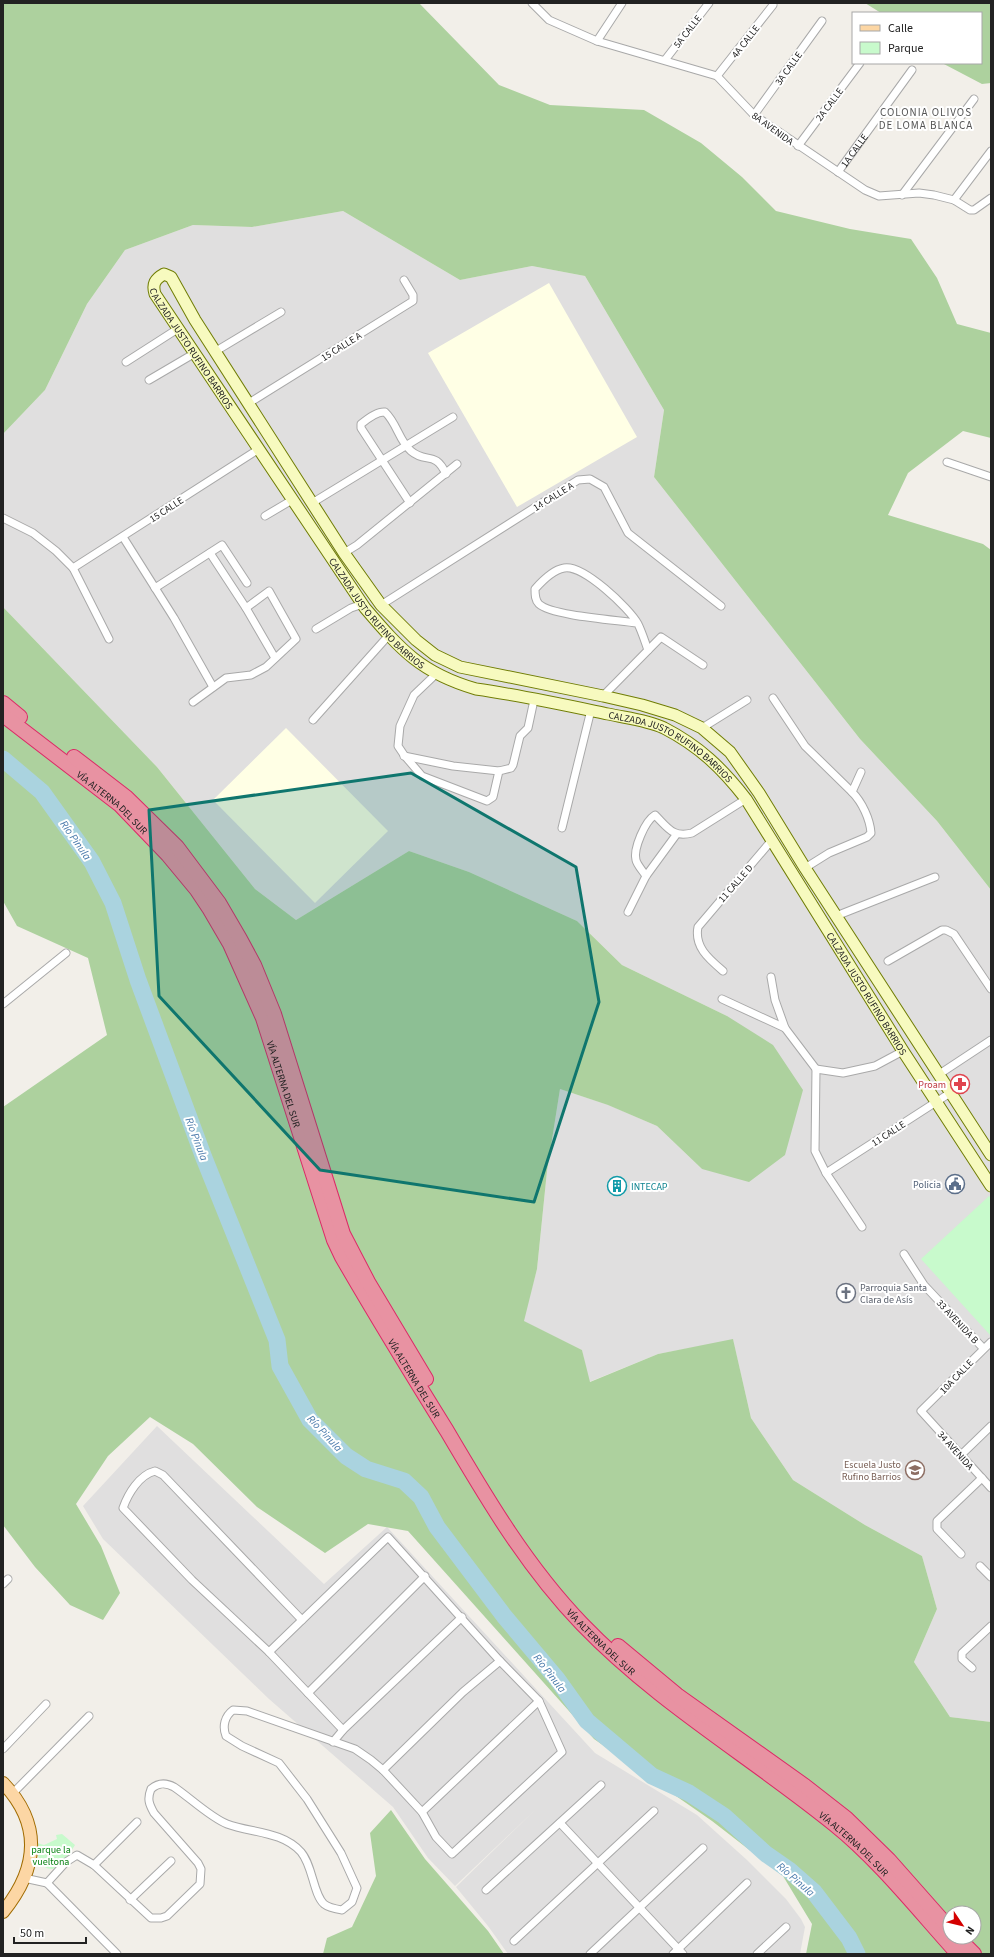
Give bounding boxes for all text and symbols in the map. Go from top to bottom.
street label: 5A CALLE [670,12,705,51]
legend [852,12,982,64]
text: Calle [888,20,913,37]
street label: 4A CALLE [728,22,763,61]
text: Parque [888,40,924,57]
street label: 3A CALLE [772,49,806,88]
street label: 2A CALLE [813,85,847,124]
district label: COLONIA OLIVOS DE LOMA BLANCA [879,105,973,133]
street label: 8A AVENIDA [749,109,797,149]
street label: 1A CALLE [838,131,872,170]
street label: CALZADA JUSTO RUFINO BARRIOS [146,287,236,412]
street label: 15 CALLE A [319,329,365,365]
street label: 14 CALLE A [531,479,577,515]
street label: 15 CALLE [147,494,186,526]
street label: CALZADA JUSTO RUFINO BARRIOS [325,555,427,673]
street label: CALZADA JUSTO RUFINO BARRIOS [607,708,735,786]
street label: VÍA ALTERNA DEL SUR [73,768,151,838]
water label: Río Pinula [56,817,95,863]
street label: 11 CALLE D [715,862,756,906]
street label: CALZADA JUSTO RUFINO BARRIOS [823,930,910,1058]
street label: VÍA ALTERNA DEL SUR [263,1039,304,1130]
pharmacy icon: Proam [949,1073,971,1095]
place label: Proam [918,1078,946,1092]
water label: Río Pinula [181,1115,212,1163]
street label: 11 CALLE [869,1118,908,1150]
public building icon: Policia [944,1173,966,1195]
building icon: INTECAP [606,1175,628,1197]
place label: Policia [913,1178,941,1192]
place label: INTECAP [631,1180,668,1194]
place label: Parroquia Santa Clara de Asís [860,1281,927,1307]
church icon: Parroquia Santa Clara de Asís [835,1282,857,1304]
street label: 33 AVENIDA B [933,1296,982,1347]
street label: VÍA ALTERNA DEL SUR [384,1337,443,1421]
street label: 10A CALLE [937,1356,977,1397]
water label: Río Pinula [304,1412,346,1455]
street label: 34 AVENIDA [934,1428,977,1474]
place label: Escuela Justo Rufino Barrios [842,1458,901,1484]
school or university icon: Escuela Justo Rufino Barrios [904,1459,926,1481]
street label: VÍA ALTERNA DEL SUR [563,1606,638,1679]
water label: Río Pinula [530,1651,570,1696]
street label: VÍA ALTERNA DEL SUR [816,1809,892,1880]
park label: parque la vueltona [31,1843,71,1869]
water label: Río Pinula [774,1859,818,1900]
north arrow [942,1905,982,1945]
scale bar [14,1919,86,1945]
text: N [962,1923,978,1938]
text: 50 m [20,1925,44,1942]

